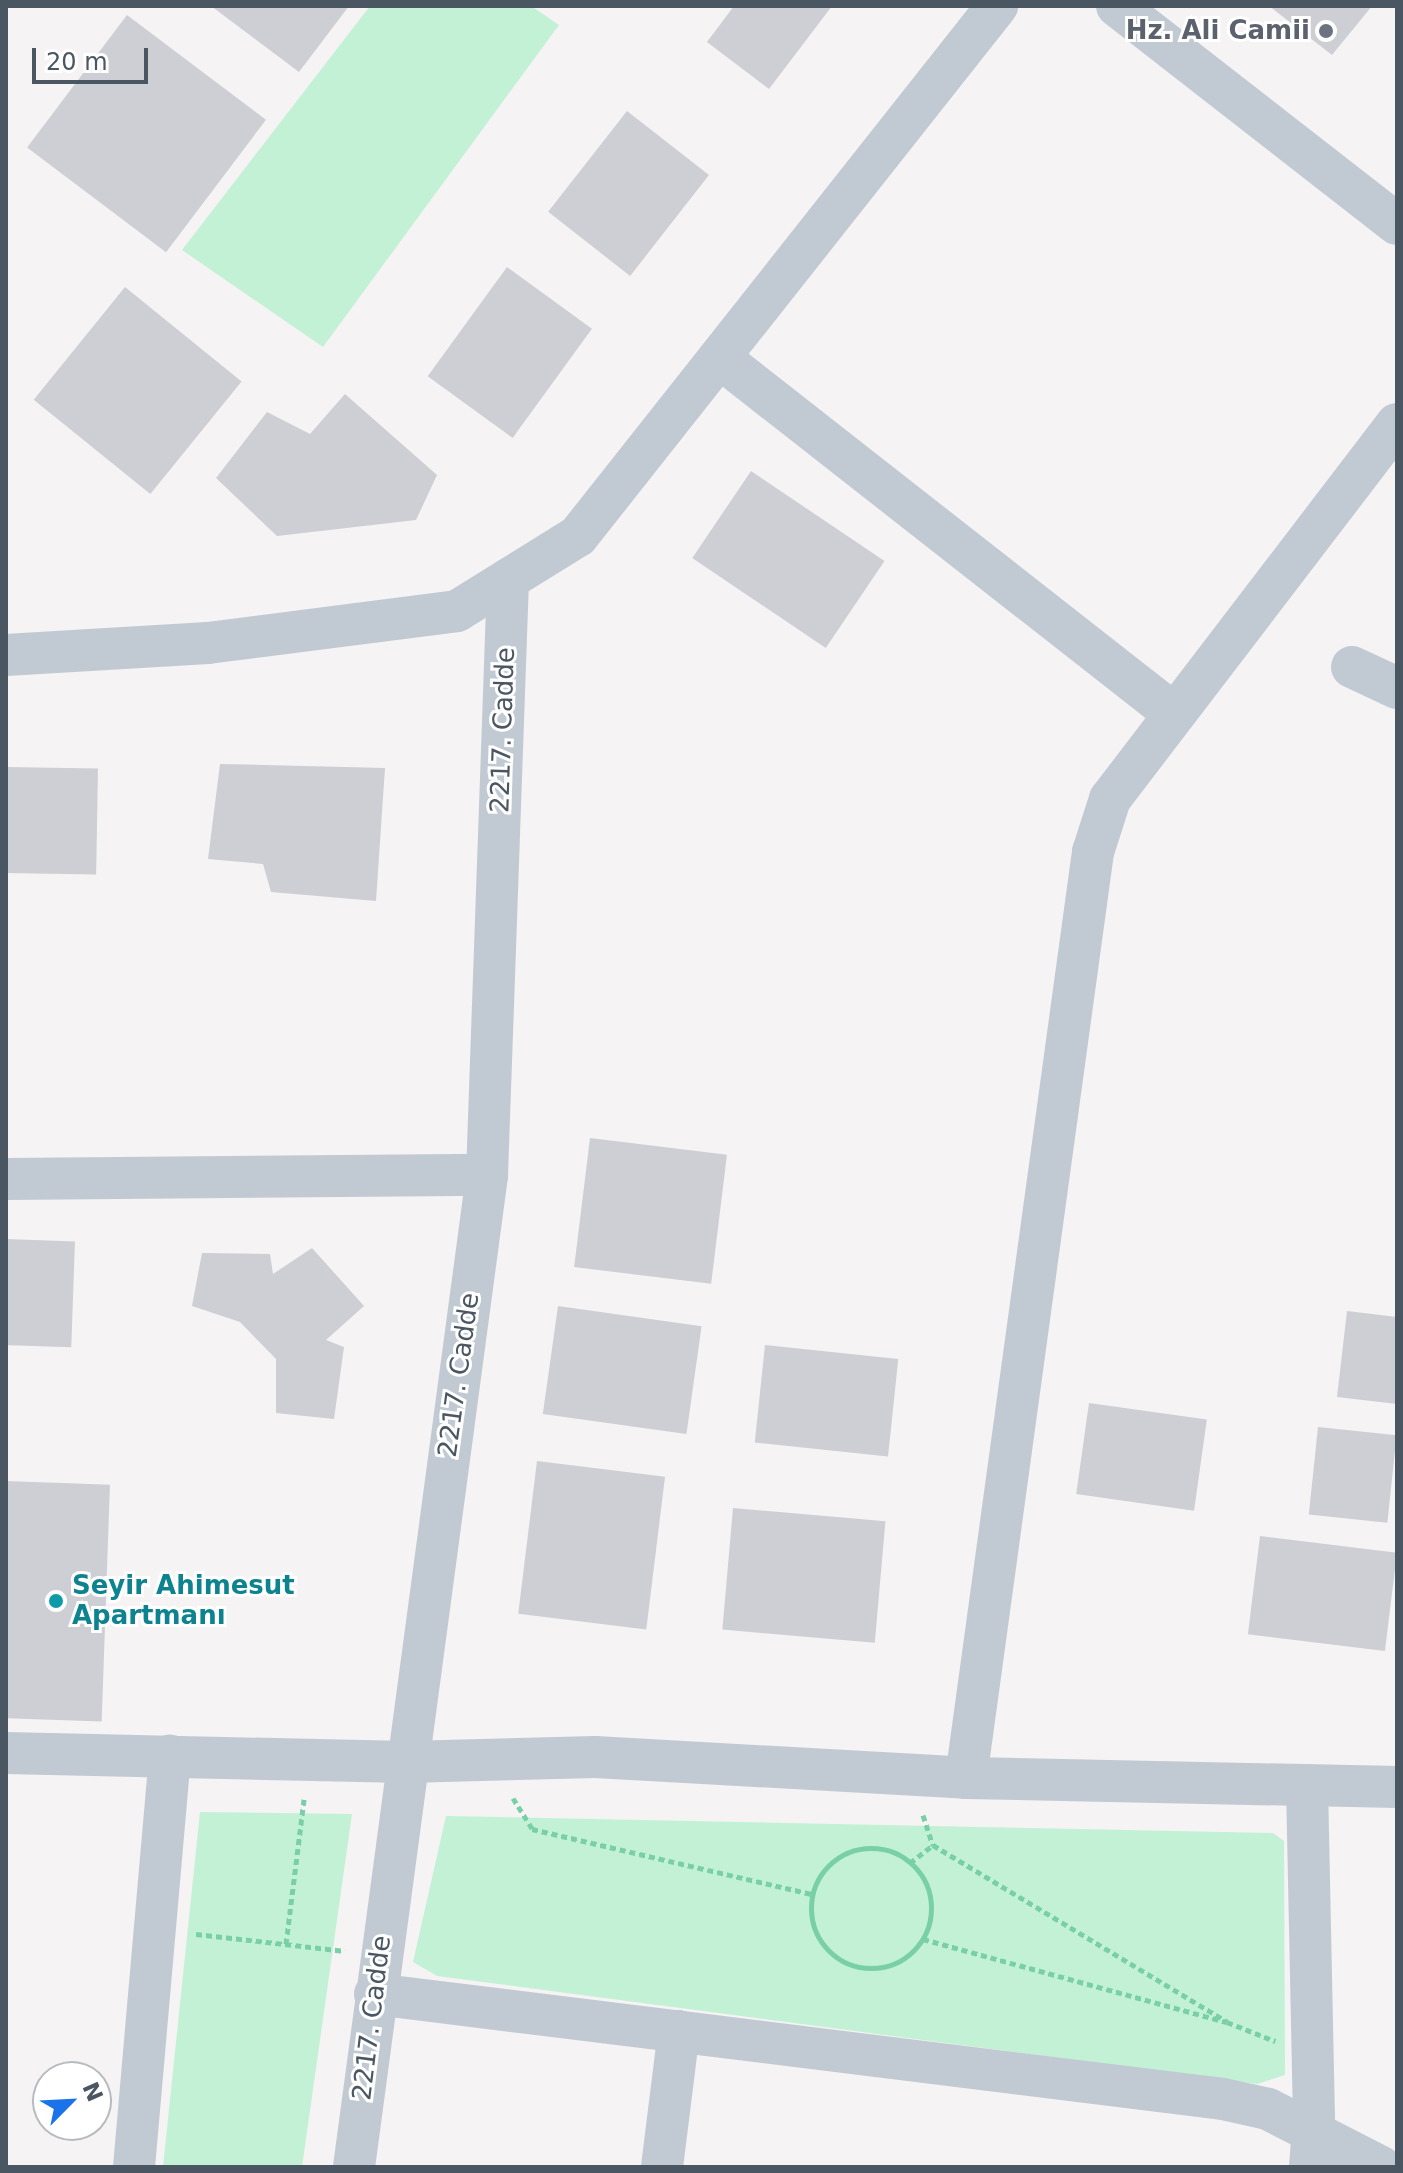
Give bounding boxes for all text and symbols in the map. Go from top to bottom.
place label: Hz. Ali Camii [1126,15,1310,47]
marker: Hz. Ali Camii [1317,22,1335,40]
scale bar [36,32,152,82]
text: 20 m [46,48,108,76]
street label: 2217. Cadde [485,647,521,813]
street label: 2217. Cadde [432,1291,486,1459]
place label: Seyir Ahimesut Apartmanı [72,1570,295,1632]
marker: Seyir Ahimesut Apartmanı [47,1592,65,1610]
street label: 2217. Cadde [346,1934,398,2102]
north arrow [32,2061,112,2141]
text: N [77,2078,108,2105]

